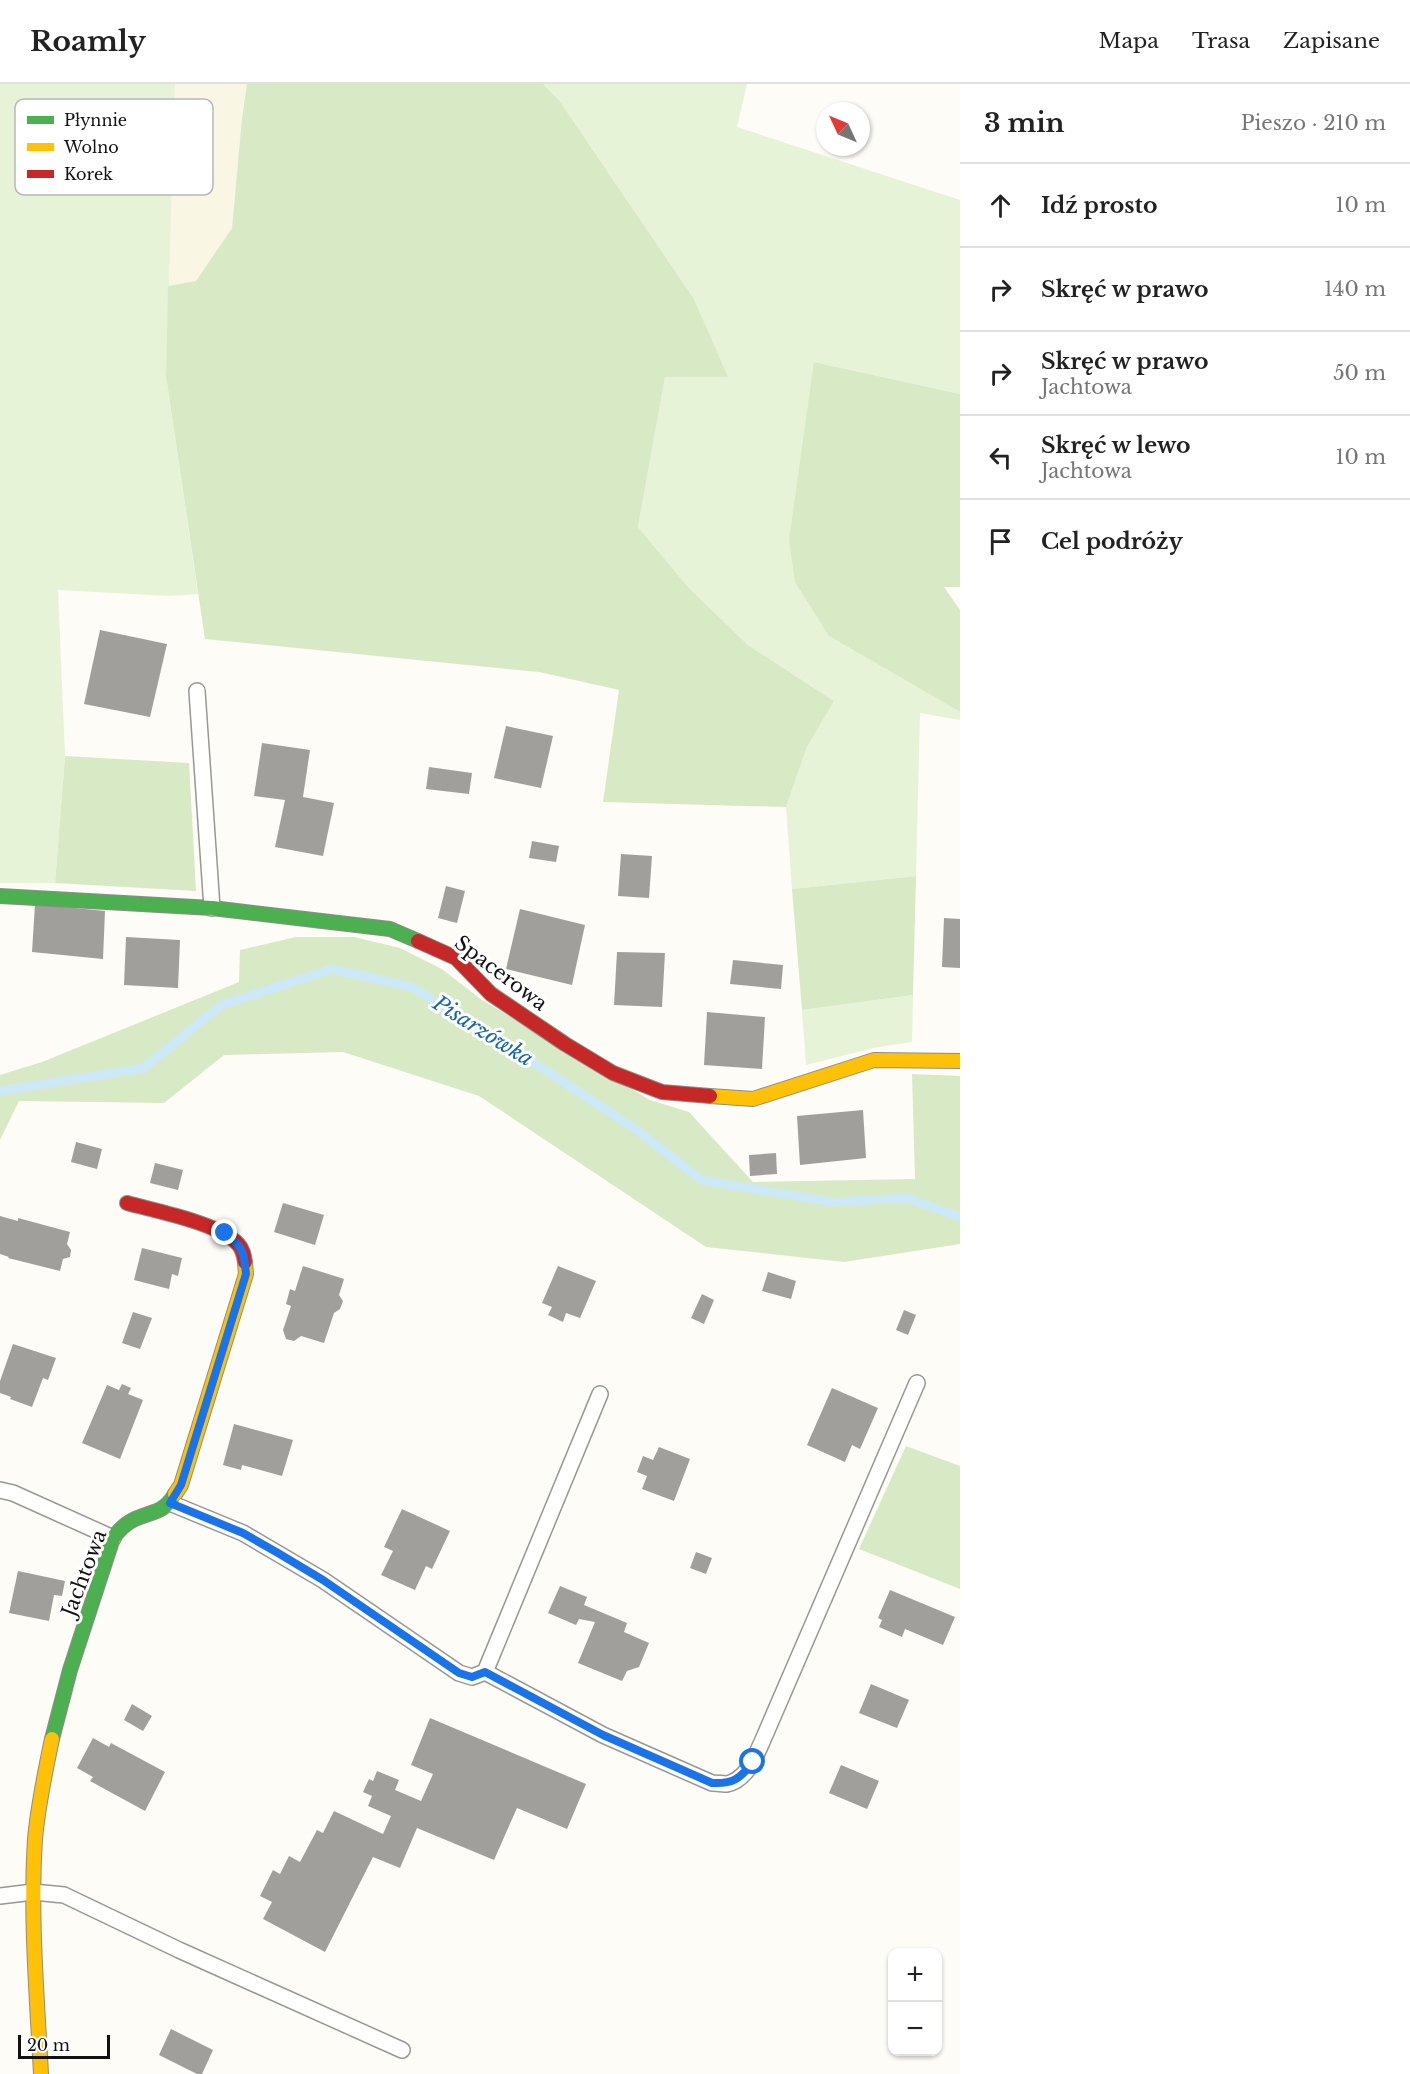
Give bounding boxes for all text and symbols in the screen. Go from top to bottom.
text: Roamly [30,24,146,59]
text: Mapa [1099,28,1159,54]
text: Trasa [1192,28,1250,54]
text: Zapisane [1283,28,1380,54]
legend [15,99,213,195]
north arrow [816,102,870,156]
text: 3 min [984,107,1065,139]
text: Płynnie [64,110,127,130]
text: Pieszo · 210 m [1241,111,1386,135]
text: Wolno [63,137,119,157]
text: Korek [64,164,113,184]
icon: ahead [984,189,1017,222]
text: Idź prosto [1041,192,1157,219]
text: 10 m [1336,193,1386,217]
icon: right [984,273,1017,306]
text: Skręć w prawo [1041,276,1208,303]
text: 140 m [1324,277,1386,301]
text: Skręć w prawo [1041,348,1208,375]
icon: right [984,357,1017,390]
text: 50 m [1333,361,1386,385]
text: Jachtowa [1041,375,1132,399]
text: Skręć w lewo [1041,432,1190,459]
icon: left [984,441,1017,474]
text: 10 m [1336,445,1386,469]
text: Jachtowa [1041,459,1132,483]
icon: arrive [984,525,1017,558]
text: Cel podróży [1041,528,1183,555]
street label: Spacerowa [450,930,553,1016]
water label: Pisarzówka [427,989,538,1072]
route end [211,1219,237,1245]
street label: Jachtowa [55,1525,112,1623]
route start [739,1748,765,1774]
map controls [888,1948,942,2056]
button: + [888,1948,942,2002]
button: − [888,2002,942,2056]
scale bar [18,2032,110,2060]
text: 20 m [27,2035,70,2055]

